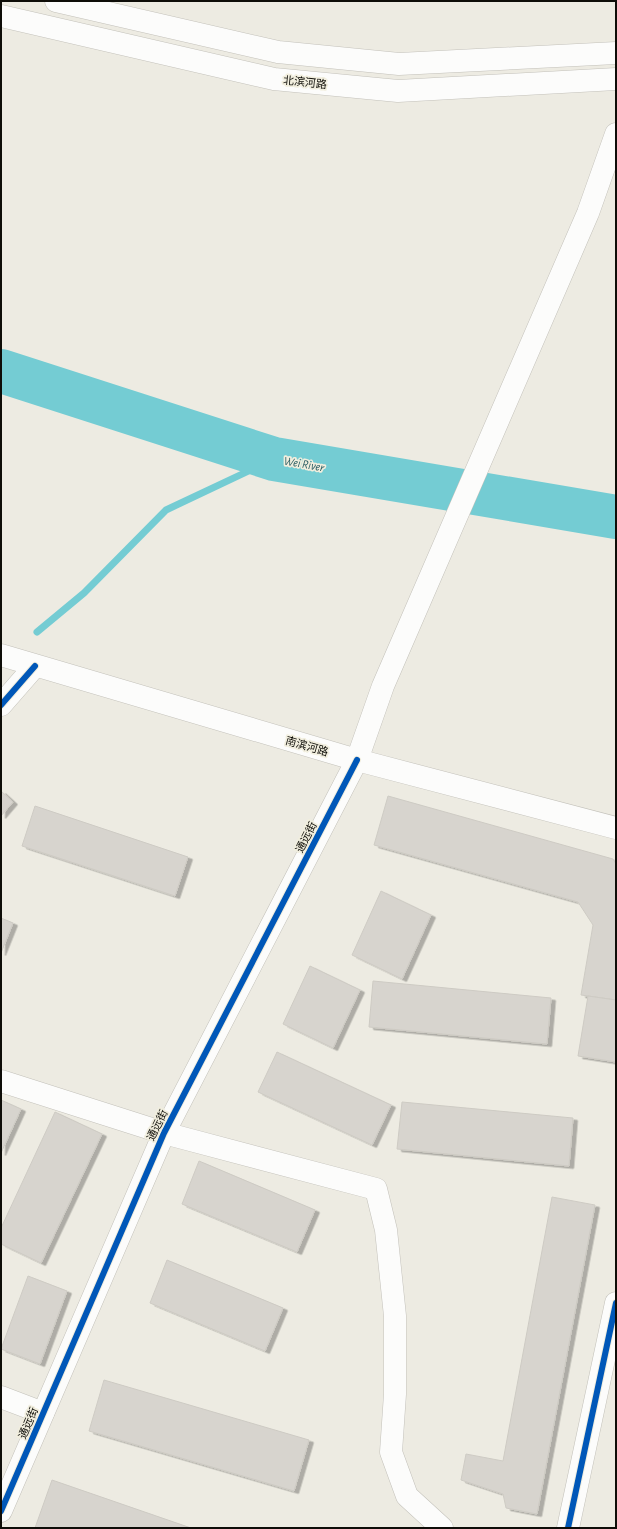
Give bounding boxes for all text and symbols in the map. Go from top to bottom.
street label: 北滨河路 [282,74,328,90]
water label: Wei River [283,455,326,474]
street label: 南滨河路 [284,734,330,758]
street label: 通远街 [293,820,319,854]
street label: 通远街 [144,1108,170,1142]
street label: 通远街 [16,1405,40,1441]

